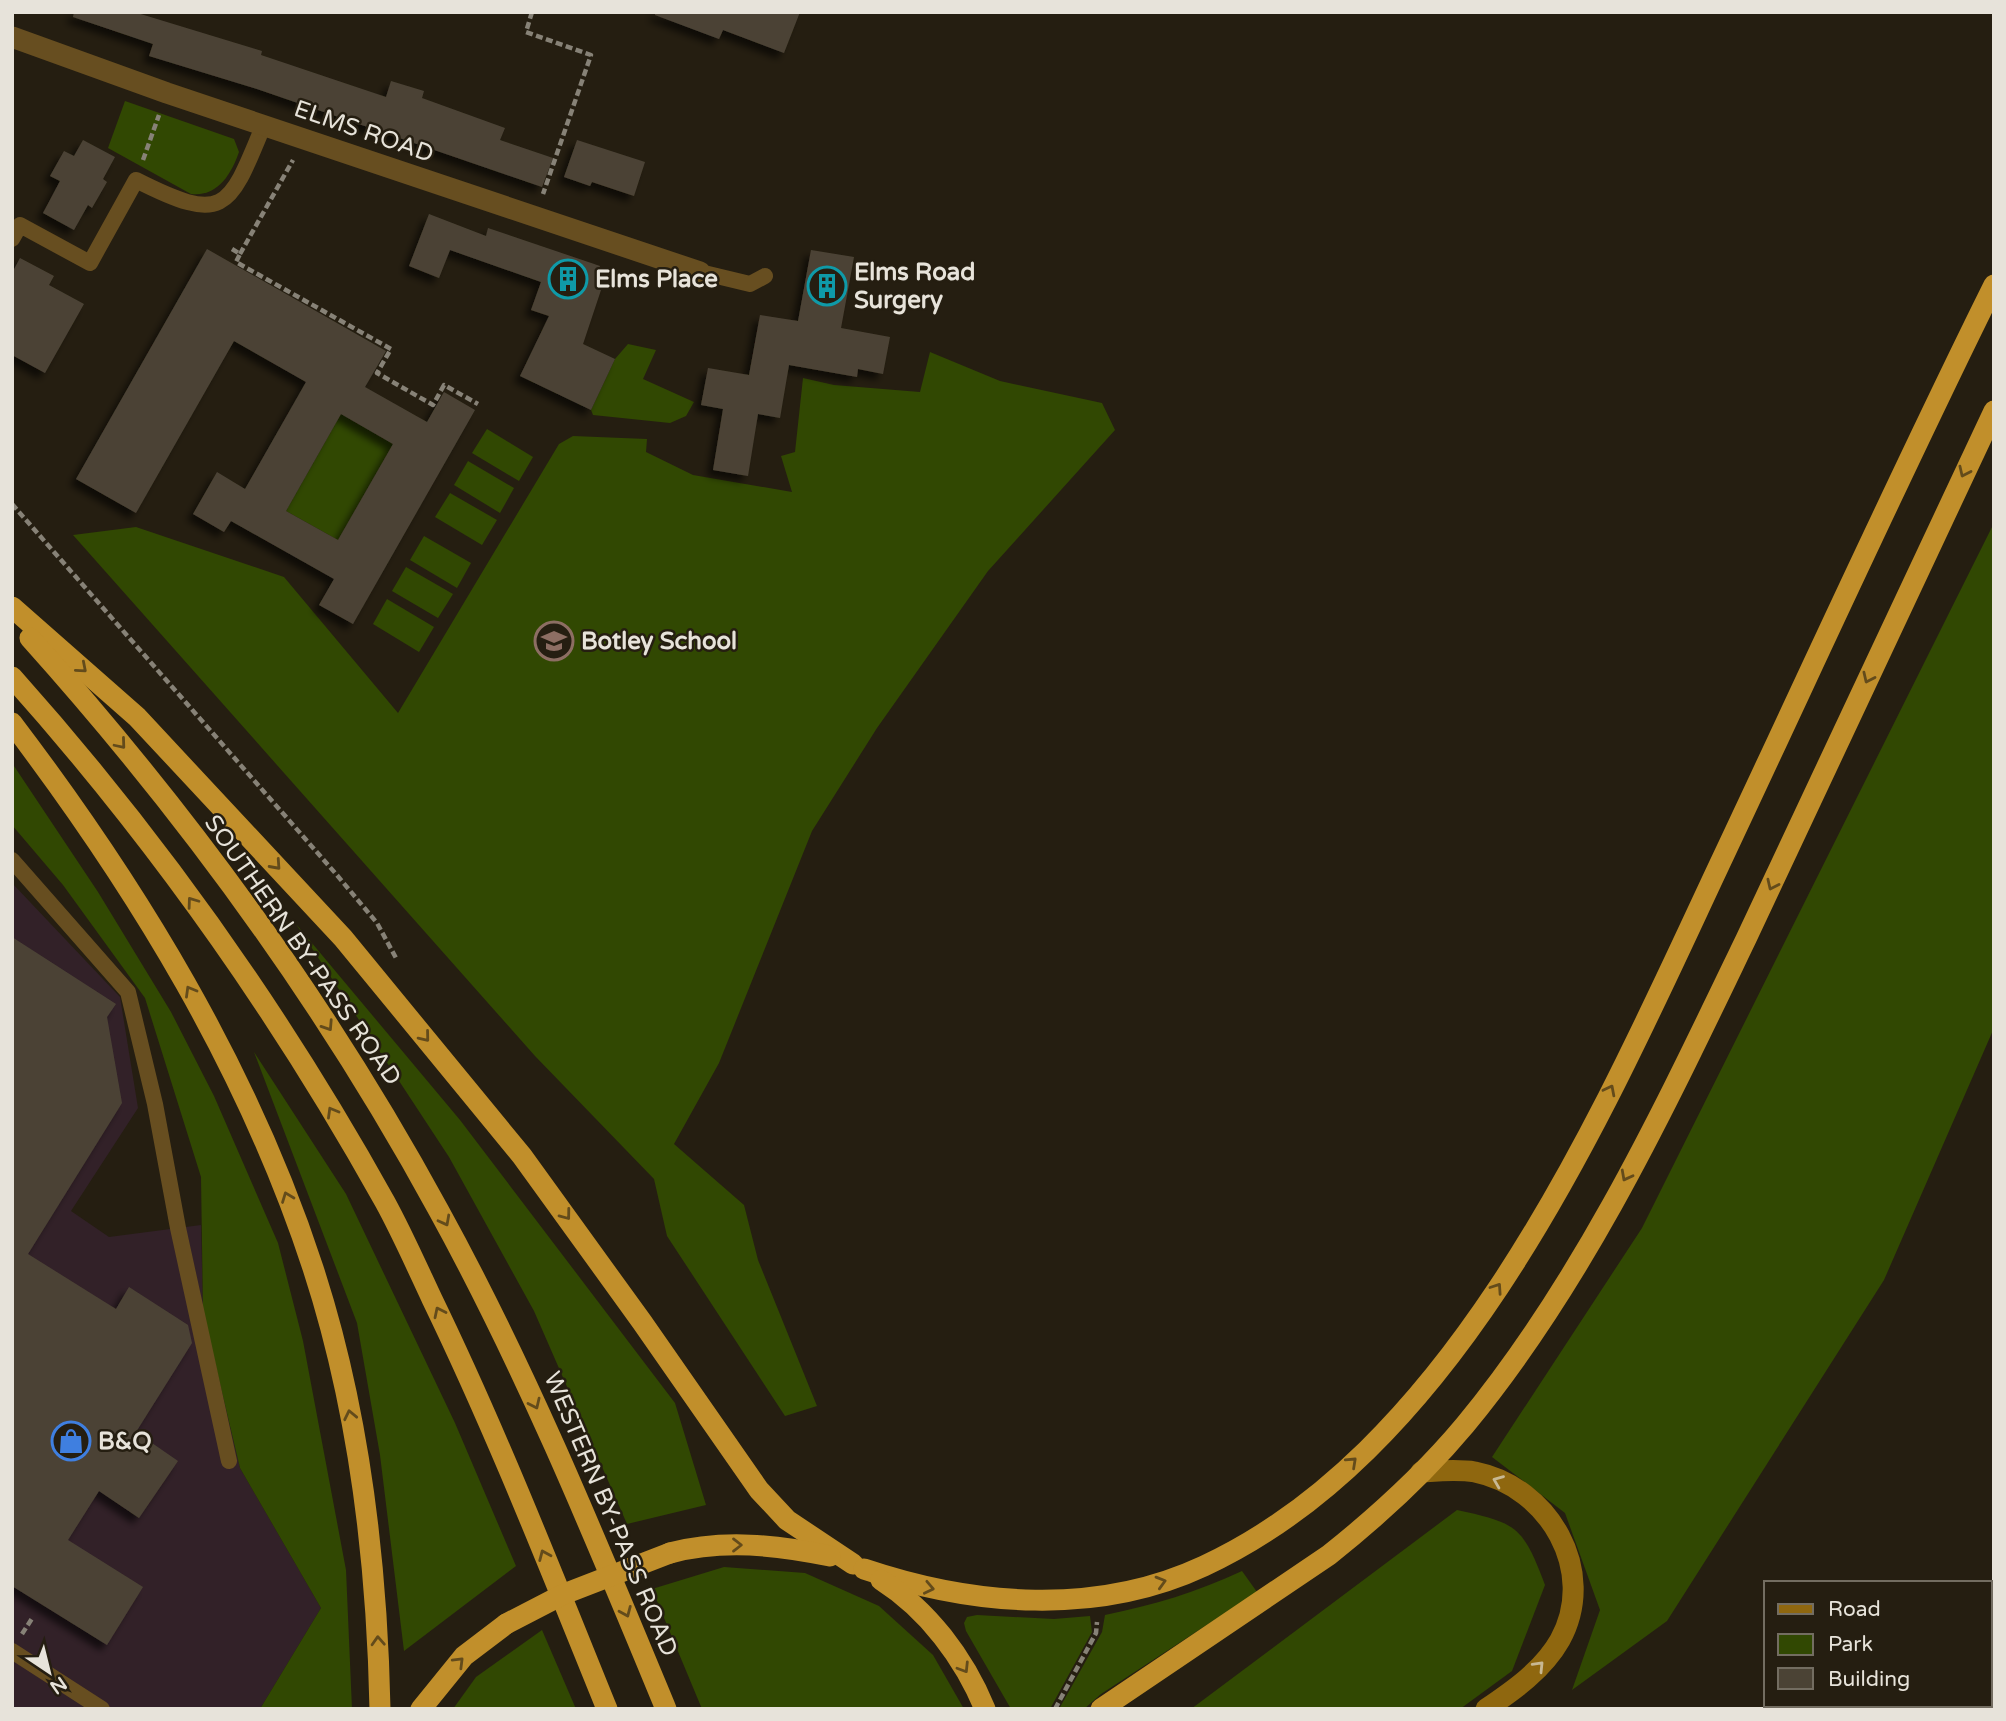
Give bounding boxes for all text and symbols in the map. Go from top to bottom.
street label: ELMS ROAD [290,94,437,169]
building icon: Elms Place [547,258,589,300]
place label: Elms Road Surgery [854,258,975,315]
place label: Elms Place [595,265,718,294]
building icon: Elms Road Surgery [806,265,848,307]
one-way arrow [1959,465,1973,477]
school or university icon: Botley School [533,620,575,662]
place label: Botley School [581,627,737,656]
one-way arrow [74,660,87,673]
one-way arrow [1862,671,1876,684]
one-way arrow [113,736,125,749]
street label: SOUTHERN BY-PASS ROAD [198,809,407,1091]
one-way arrow [268,857,280,870]
one-way arrow [1766,877,1780,890]
one-way arrow [188,898,200,910]
one-way arrow [185,986,198,999]
one-way arrow [320,1018,332,1031]
one-way arrow [417,1029,430,1041]
one-way arrow [1602,1085,1615,1097]
one-way arrow [327,1106,340,1119]
one-way arrow [1621,1169,1635,1181]
one-way arrow [282,1191,296,1203]
one-way arrow [557,1208,570,1220]
one-way arrow [437,1214,450,1226]
one-way arrow [1489,1283,1502,1296]
one-way arrow [433,1307,447,1320]
street label: WESTERN BY-PASS ROAD [537,1367,684,1661]
one-way arrow [527,1396,541,1409]
one-way arrow [344,1409,359,1421]
shop icon: B&Q [50,1420,92,1462]
place label: B&Q [98,1427,152,1456]
one-way arrow [1344,1458,1357,1471]
one-way arrow [1493,1475,1505,1489]
one-way arrow [732,1537,743,1553]
one-way arrow [538,1550,552,1562]
one-way arrow [1155,1575,1167,1590]
one-way arrow [923,1580,935,1595]
legend [1764,1581,1992,1707]
text: Road [1828,1597,1881,1622]
one-way arrow [618,1605,632,1618]
text: Park [1828,1632,1873,1657]
one-way arrow [370,1635,385,1646]
north arrow [14,1637,84,1707]
one-way arrow [451,1657,464,1670]
one-way arrow [955,1660,968,1673]
one-way arrow [1531,1661,1544,1674]
text: Building [1828,1667,1910,1692]
text: N [46,1672,71,1698]

